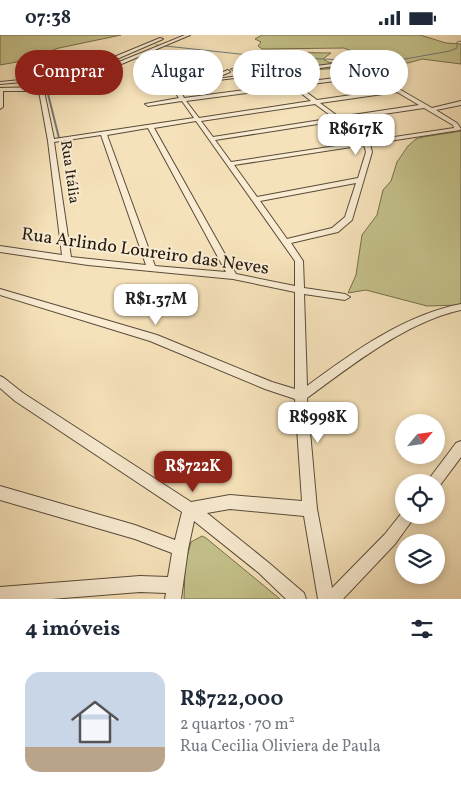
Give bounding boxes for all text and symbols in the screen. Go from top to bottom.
text: 07:38 [25,5,71,31]
chip: Comprar [15,50,123,95]
chip: Alugar [133,50,223,95]
chip: Filtros [233,50,320,95]
chip: Novo [330,50,408,95]
pin: R$617K [315,113,397,156]
text: R$617K [329,119,383,141]
street label: Rua Itália [54,139,84,205]
street label: Rua Arlindo Loureiro das Neves [20,222,270,282]
pin: R$1.37M [110,283,202,326]
text: R$1.37M [125,289,187,311]
pin: R$998K [277,401,359,444]
text: R$998K [289,407,347,429]
north arrow [395,414,445,464]
map controls [395,414,445,584]
pin: R$722K [152,451,234,493]
text: R$722K [165,456,221,478]
button: locate [395,474,445,524]
button: layers [395,534,445,584]
text: 4 imóveis [25,615,120,644]
icon: filters [408,615,436,643]
text: R$722,000 [180,685,283,714]
icon: home [65,692,125,752]
text: 2 quartos · 70 m² [180,714,295,736]
text: Rua Cecilia Oliviera de Paula [180,736,381,758]

